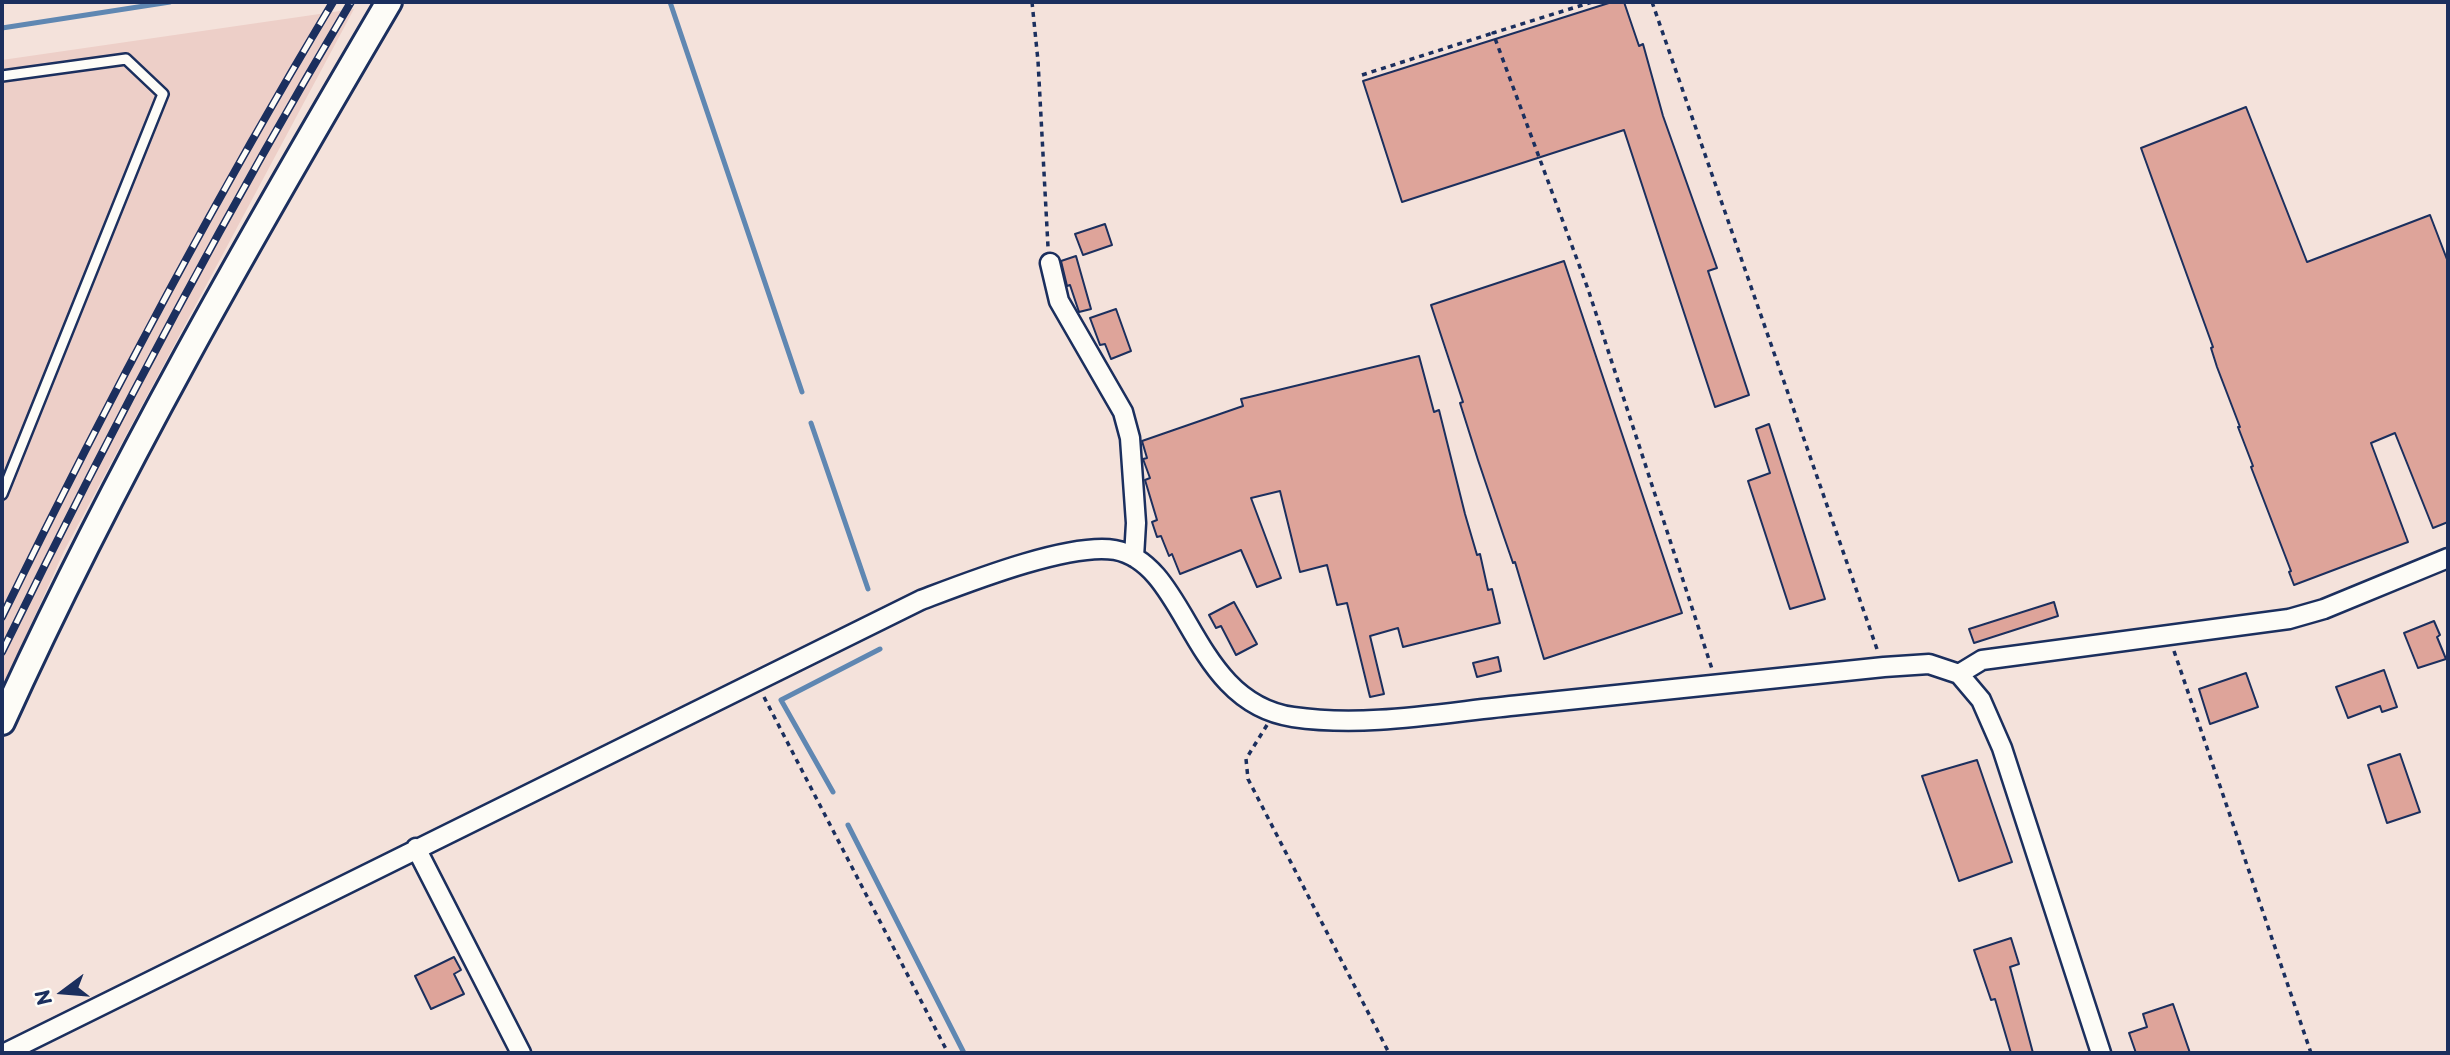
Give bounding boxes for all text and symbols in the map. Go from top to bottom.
north arrow [28,957,98,1027]
text: N [27,987,58,1009]

